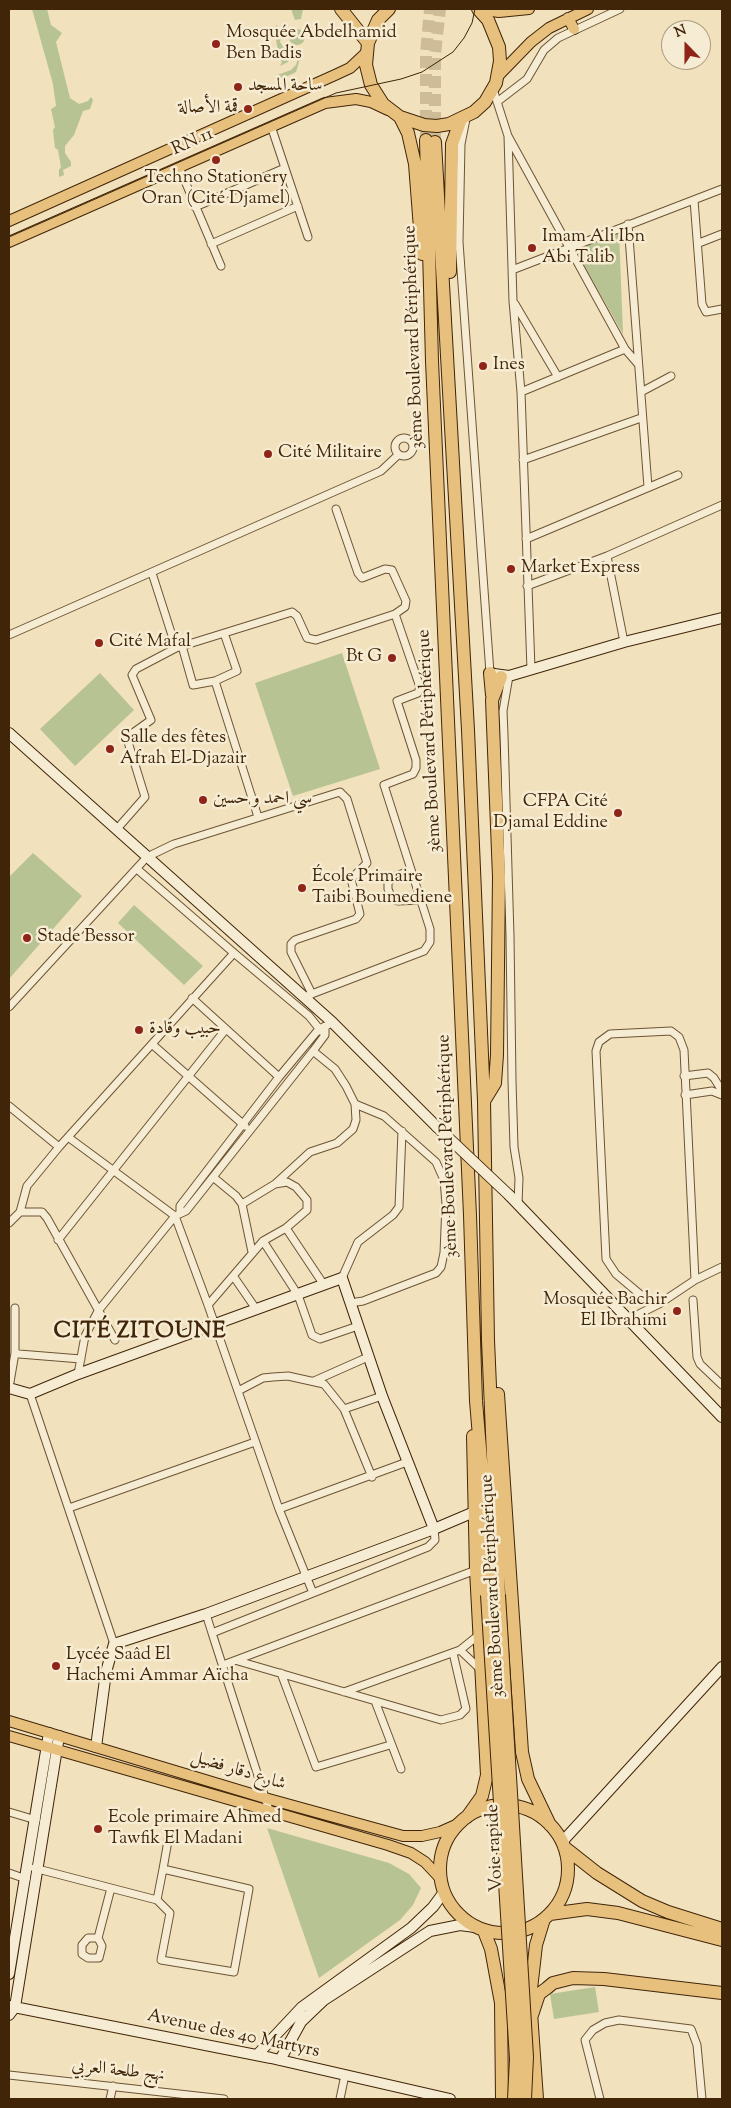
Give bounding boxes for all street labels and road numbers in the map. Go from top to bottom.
street label: RN 11 [169,124,217,162]
street label: 3ème Boulevard Périphérique [400,225,430,449]
street label: 3ème Boulevard Périphérique [414,629,448,853]
street label: 3ème Boulevard Périphérique [434,1034,464,1258]
street label: 3ème Boulevard Périphérique [477,1474,511,1698]
street label: شارع دقار فضيل [188,1747,288,1797]
street label: Voie rapide [483,1803,509,1893]
street label: Avenue des 40 Martyrs [145,2006,321,2064]
street label: نهج طلحة العربي [70,2056,166,2088]

